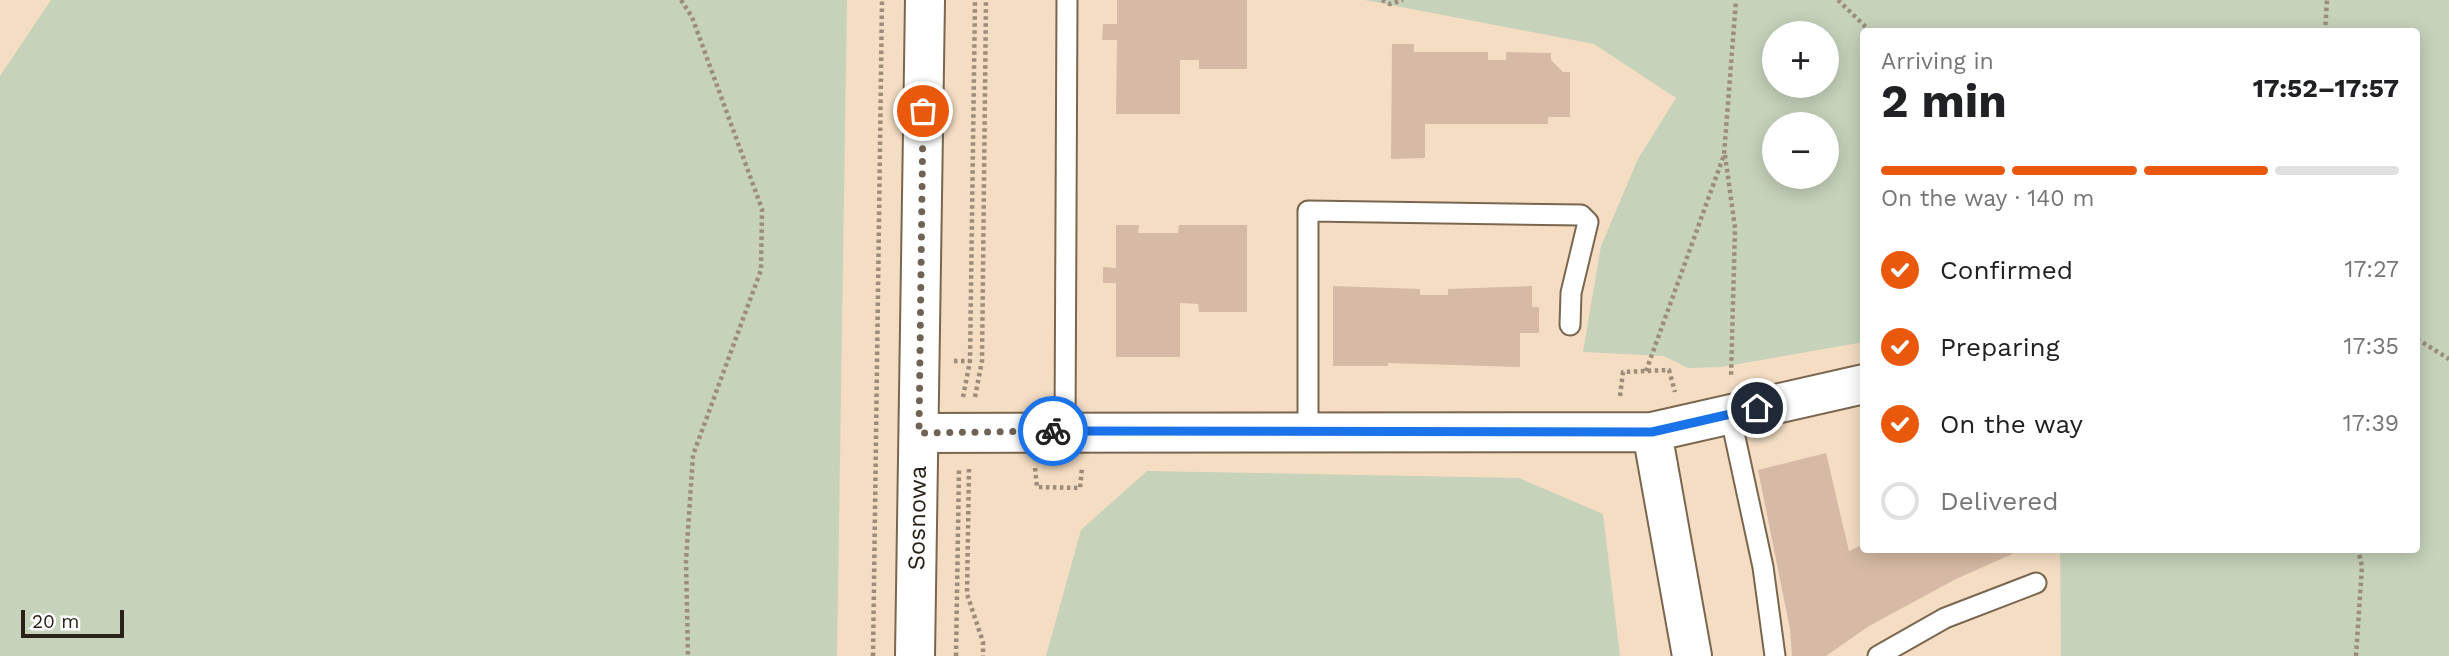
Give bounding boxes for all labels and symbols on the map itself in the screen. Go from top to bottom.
pin [893,81,953,141]
pin [1727,378,1787,438]
courier [1018,396,1088,466]
street label: Sosnowa [902,465,932,571]
scale bar [21,607,124,639]

